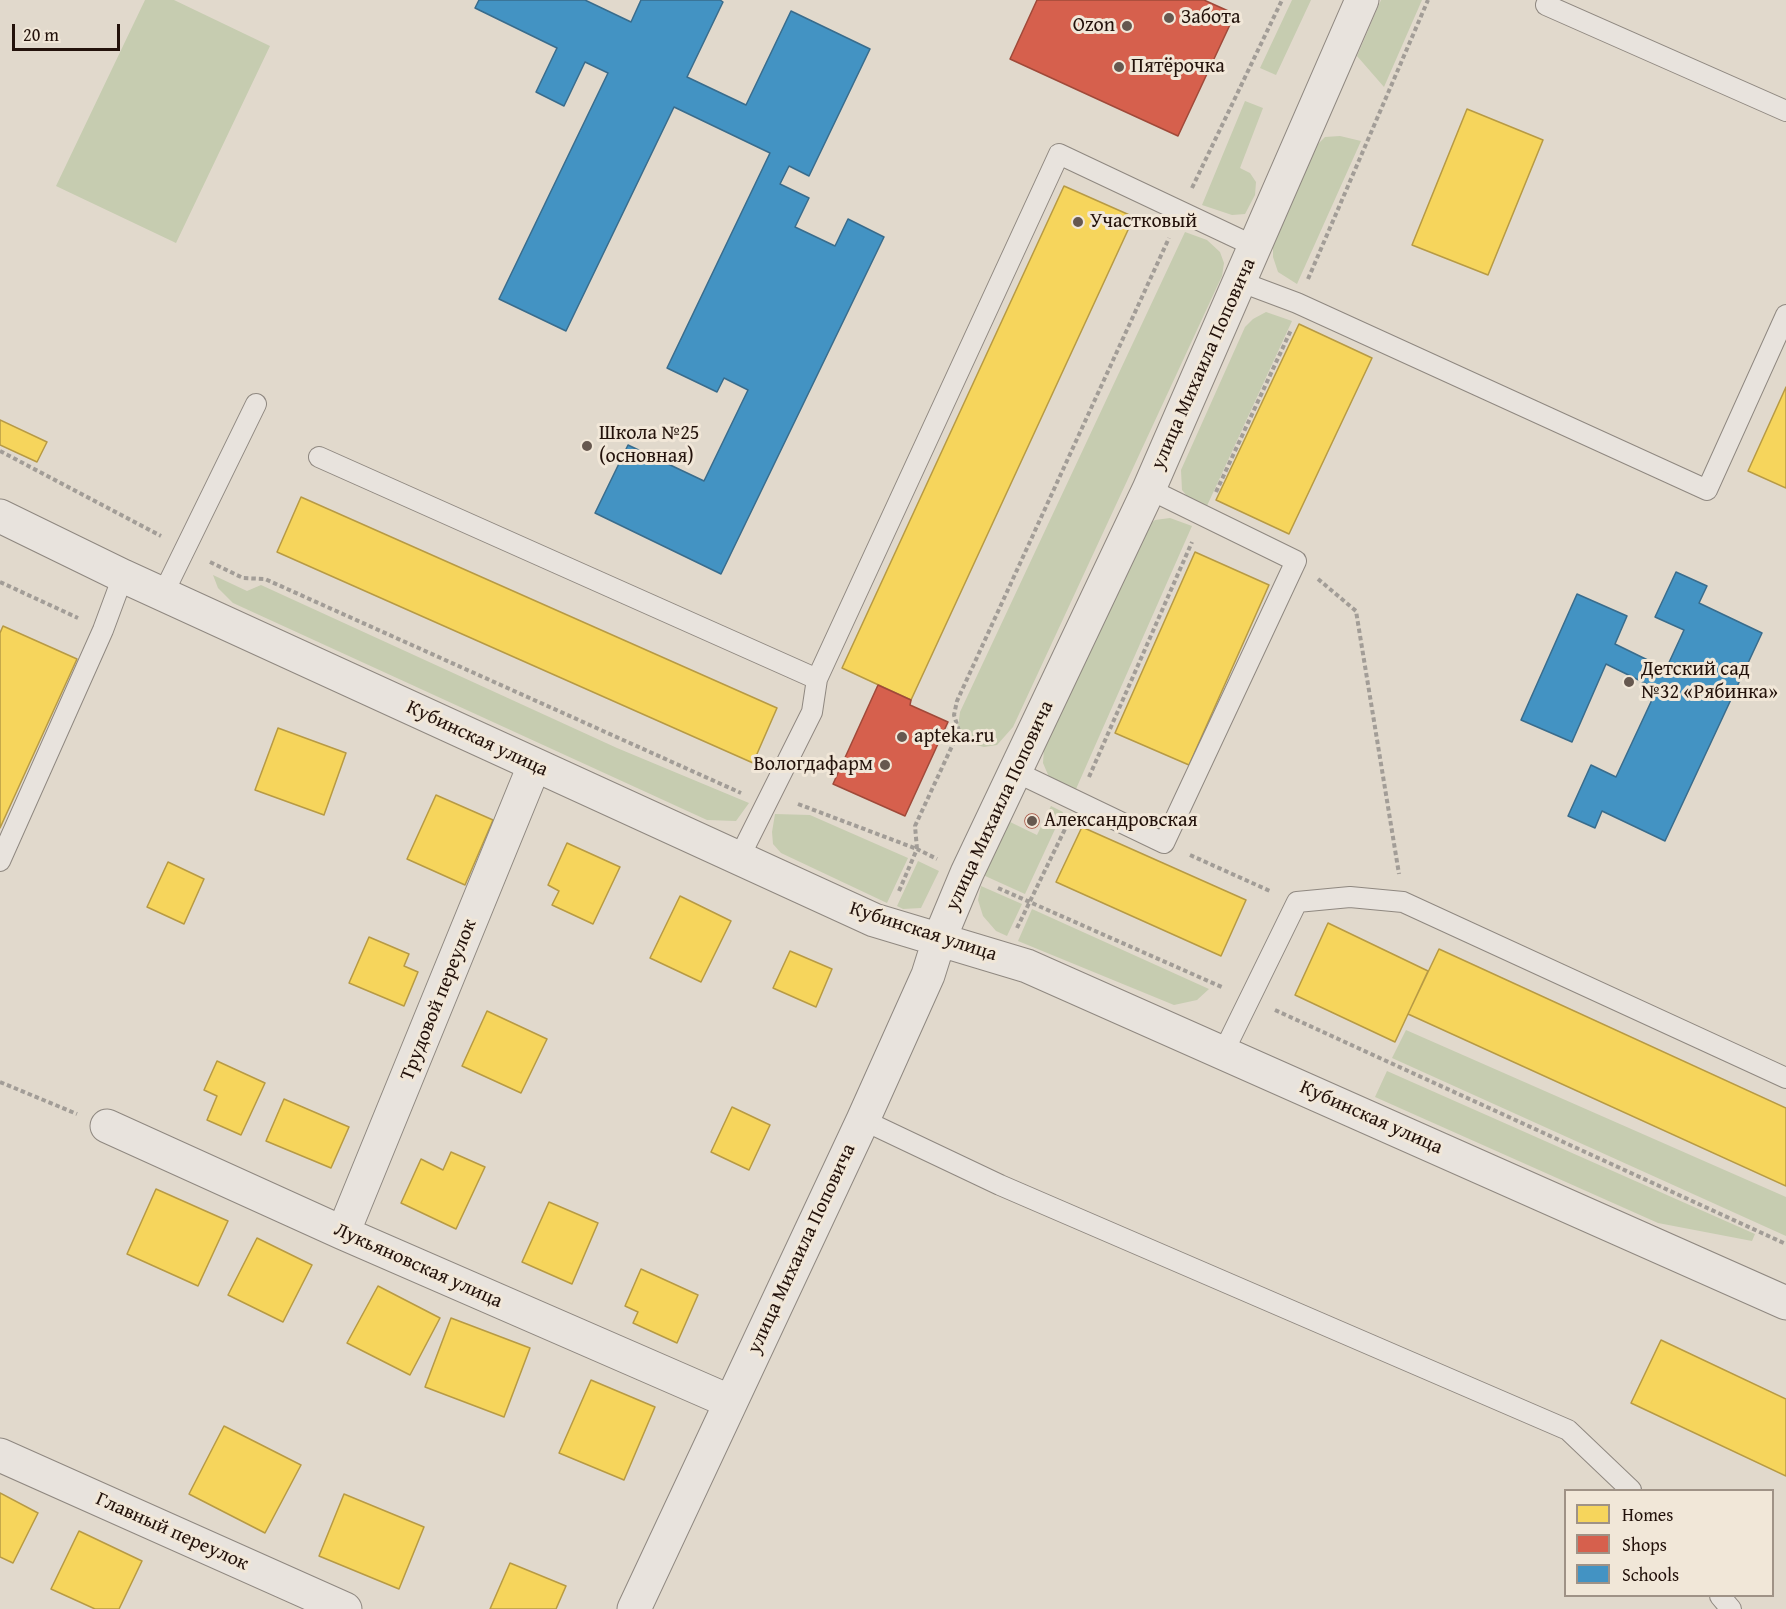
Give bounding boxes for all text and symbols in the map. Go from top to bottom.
place label: Забота [1181,6,1240,30]
marker: Забота [1162,11,1176,25]
scale bar [15,12,123,50]
place label: Ozon [1073,14,1115,38]
marker: Ozon [1120,19,1134,33]
text: 20 m [23,21,59,48]
place label: Пятёрочка [1131,55,1225,79]
marker: Пятёрочка [1112,60,1126,74]
place label: Участковый [1090,210,1197,234]
marker: Участковый [1071,215,1085,229]
street label: улица Михаила Поповича [1146,255,1262,473]
place label: Школа №25 (основная) [599,422,699,469]
marker: Школа №25 (основная) [580,439,594,453]
place label: Детский сад №32 «Рябинка» [1641,658,1778,705]
marker: Детский сад №32 «Рябинка» [1622,675,1636,689]
street label: Кубинская улица [402,696,552,782]
street label: улица Михаила Поповича [941,697,1059,915]
place label: apteka.ru [914,725,994,749]
marker: apteka.ru [895,730,909,744]
place label: Вологдафарм [753,753,873,777]
marker: Вологдафарм [878,758,892,772]
place label: Александровская [1044,809,1198,833]
marker: Александровская [1025,814,1039,828]
street label: Кубинская улица [846,897,1000,967]
street label: Трудовой переулок [396,916,482,1084]
street label: Кубинская улица [1296,1076,1446,1160]
street label: улица Михаила Поповича [743,1140,861,1358]
street label: Лукьяновская улица [330,1218,506,1314]
street label: Главный переулок [92,1488,252,1576]
legend [1564,1489,1774,1597]
text: Homes [1622,1501,1673,1528]
text: Shops [1622,1531,1667,1558]
text: Schools [1622,1561,1679,1588]

